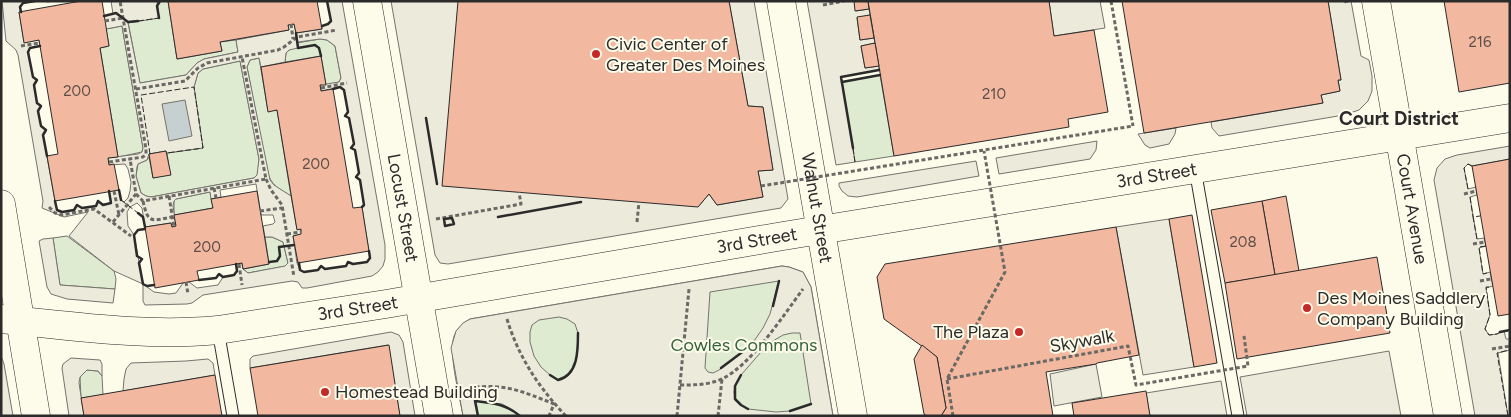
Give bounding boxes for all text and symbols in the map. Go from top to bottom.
place label: Civic Center of Greater Des Moines [606,33,765,76]
house number: 216 [1468,33,1492,51]
marker: Civic Center of Greater Des Moines [590,48,602,60]
house number: 200 [63,82,91,100]
house number: 210 [982,85,1006,103]
district label: Court District [1339,107,1459,130]
street label: Walnut Street [797,151,837,265]
street label: Locust Street [383,152,423,264]
street label: Court Avenue [1392,152,1432,266]
house number: 200 [302,155,330,173]
street label: 3rd Street [1115,158,1199,193]
street label: 3rd Street [715,223,799,258]
house number: 208 [1229,233,1257,251]
house number: 200 [193,238,221,256]
place label: Des Moines Saddlery Company Building [1317,287,1486,330]
street label: 3rd Street [316,291,400,325]
marker: Des Moines Saddlery Company Building [1301,302,1313,314]
place label: The Plaza [933,321,1009,343]
street label: Skywalk [1048,324,1116,357]
marker: The Plaza [1013,326,1025,338]
park label: Cowles Commons [671,334,817,356]
place label: Homestead Building [335,381,498,403]
marker: Homestead Building [319,386,331,398]

